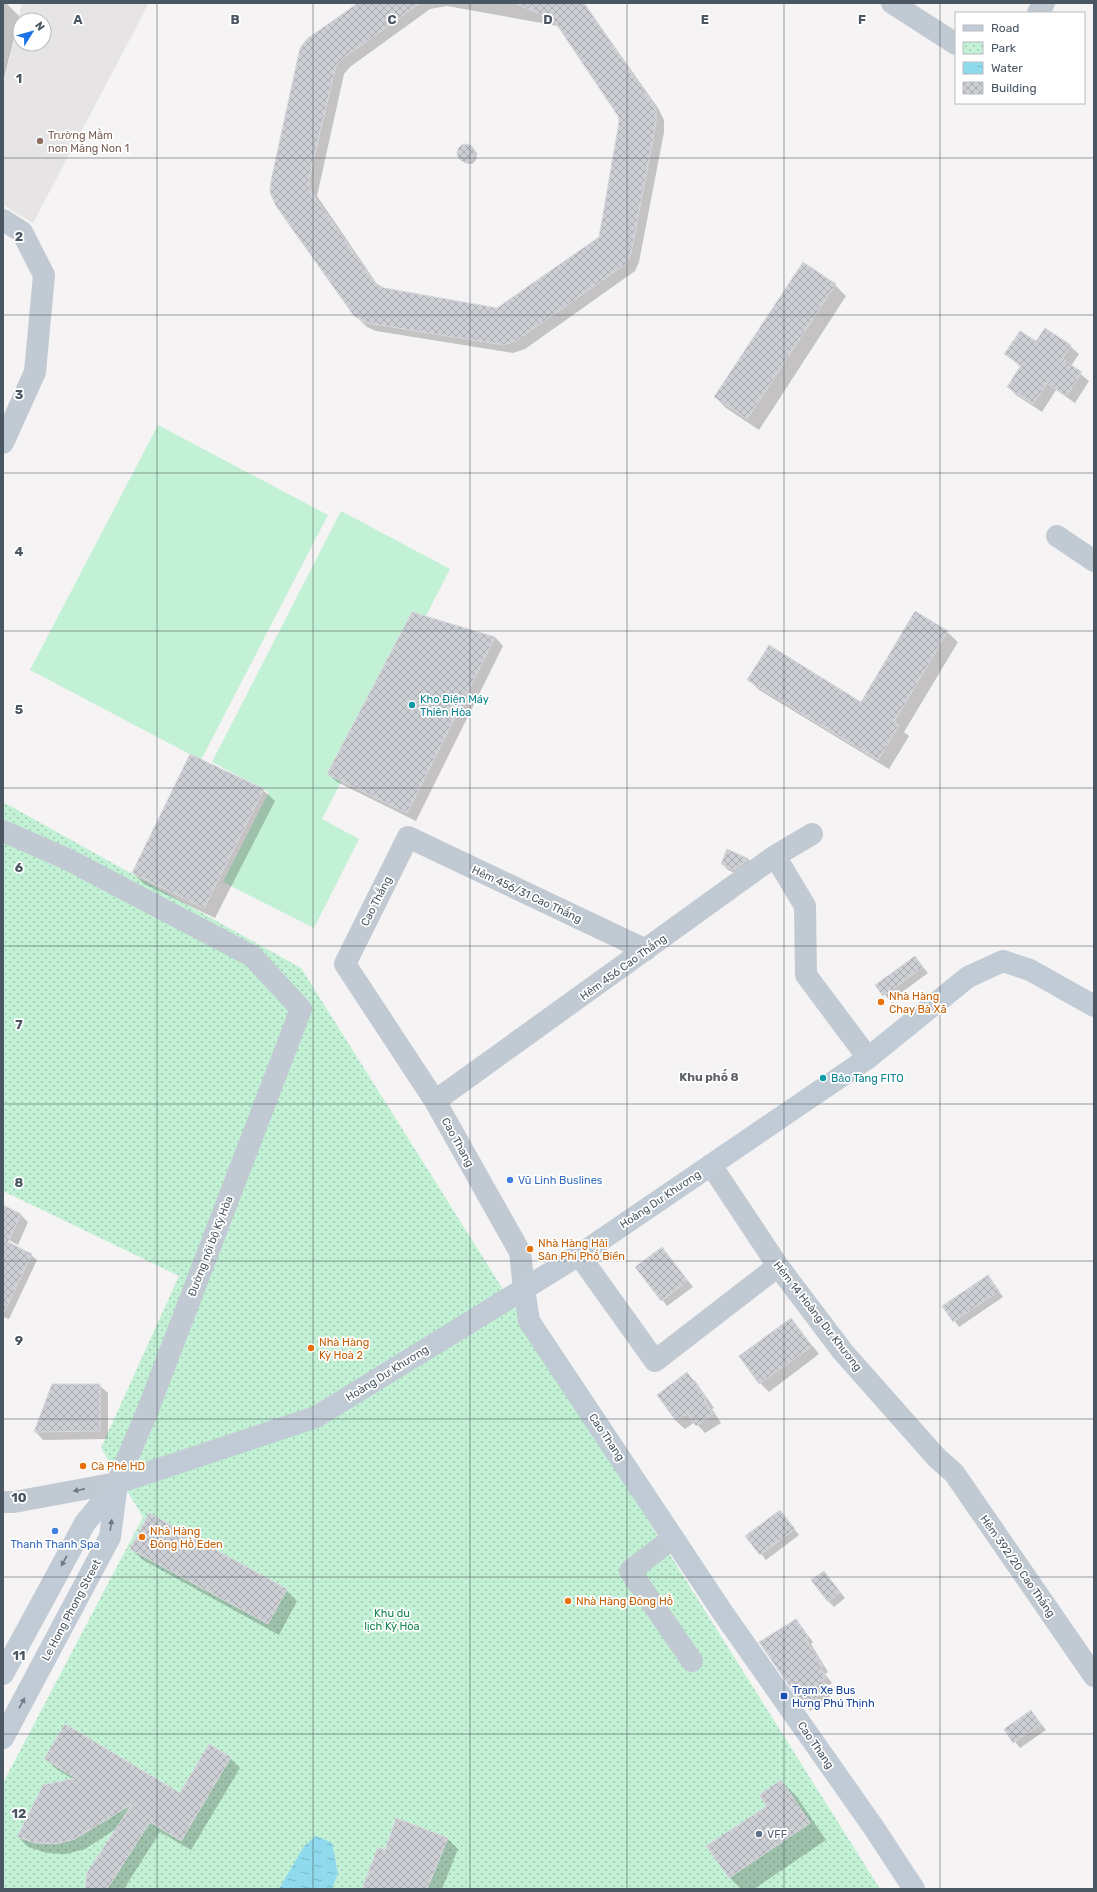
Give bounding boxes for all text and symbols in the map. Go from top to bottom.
north arrow [12,12,52,52]
text: A [73,12,83,27]
text: B [230,12,240,27]
text: C [387,12,397,27]
text: D [543,12,553,27]
text: E [701,12,709,27]
text: F [858,12,866,27]
legend [955,12,1085,104]
text: N [32,19,47,33]
text: Road [991,21,1019,35]
text: Park [991,41,1017,55]
text: Water [991,61,1023,75]
text: 1 [16,71,22,86]
text: Building [991,81,1037,95]
place label: Trường Mầm non Măng Non 1 [48,128,129,155]
marker: Trường Mầm non Măng Non 1 [35,136,45,146]
text: 2 [15,229,23,244]
text: 3 [15,387,24,402]
text: 4 [15,544,24,559]
place label: Kho Điện Máy Thiên Hòa [420,693,489,719]
marker: Kho Điện Máy Thiên Hòa [407,700,417,710]
text: 5 [15,702,23,717]
text: 6 [15,860,24,875]
street label: Hẻm 456/31 Cao Thắng [470,862,584,926]
street label: Cao Thắng [357,873,395,928]
street label: Hẻm 456 Cao Thắng [577,931,669,1003]
place label: Nhà Hàng Chay Bà Xã [889,990,947,1016]
marker: Nhà Hàng Chay Bà Xã [876,997,886,1007]
text: 7 [15,1017,23,1032]
district label: Khu phố 8 [679,1069,739,1084]
place label: Bảo Tàng FITO [831,1072,904,1085]
marker: Bảo Tàng FITO [818,1073,828,1083]
street label: Cao Thang [439,1115,476,1169]
street label: Hoàng Dư Khương [617,1167,703,1231]
place label: Vũ Linh Buslines [518,1174,603,1187]
text: 8 [15,1175,24,1190]
marker: Vũ Linh Buslines [505,1175,515,1185]
street label: Đường nội bộ Kỳ Hòa [185,1194,236,1298]
place label: Nhà Hàng Hải Sản Phi Phố Biển [538,1237,625,1263]
marker: Nhà Hàng Hải Sản Phi Phố Biển [525,1244,535,1254]
street label: Hẻm 14 Hoàng Dư Khương [771,1259,864,1374]
text: 9 [15,1333,23,1348]
place label: Nhà Hàng Kỳ Hoà 2 [319,1336,369,1362]
marker: Nhà Hàng Kỳ Hoà 2 [306,1343,316,1353]
street label: Hoàng Dư Khương [344,1343,431,1404]
street label: Cao Thang [586,1411,627,1463]
place label: Cà Phê HD [91,1460,145,1473]
marker: Cà Phê HD [78,1461,88,1471]
one-way arrow [73,1488,85,1494]
text: 10 [11,1490,27,1505]
street label: Hẻm 392/20 Cao Thắng [977,1512,1059,1620]
one-way arrow [108,1519,114,1531]
place label: Nhà Hàng Đông Hồ Eden [150,1525,223,1551]
marker: Thanh Thanh Spa [50,1526,60,1536]
marker: Nhà Hàng Đông Hồ Eden [137,1532,147,1542]
place label: Thanh Thanh Spa [10,1538,100,1551]
one-way arrow [61,1555,68,1567]
street label: Le Hong Phong Street [39,1557,104,1663]
place label: Nhà Hàng Đông Hồ [576,1594,673,1608]
marker: Nhà Hàng Đông Hồ [563,1596,573,1606]
park label: Khu du lịch Kỳ Hòa [364,1607,420,1633]
text: 11 [13,1648,25,1663]
place label: Trạm Xe Bus Hưng Phú Thịnh [792,1684,875,1710]
marker: Trạm Xe Bus Hưng Phú Thịnh [779,1691,789,1701]
one-way arrow [18,1698,25,1709]
street label: Cao Thang [795,1719,836,1771]
text: 12 [12,1806,26,1821]
place label: VFF [767,1828,787,1841]
marker: VFF [754,1829,764,1839]

